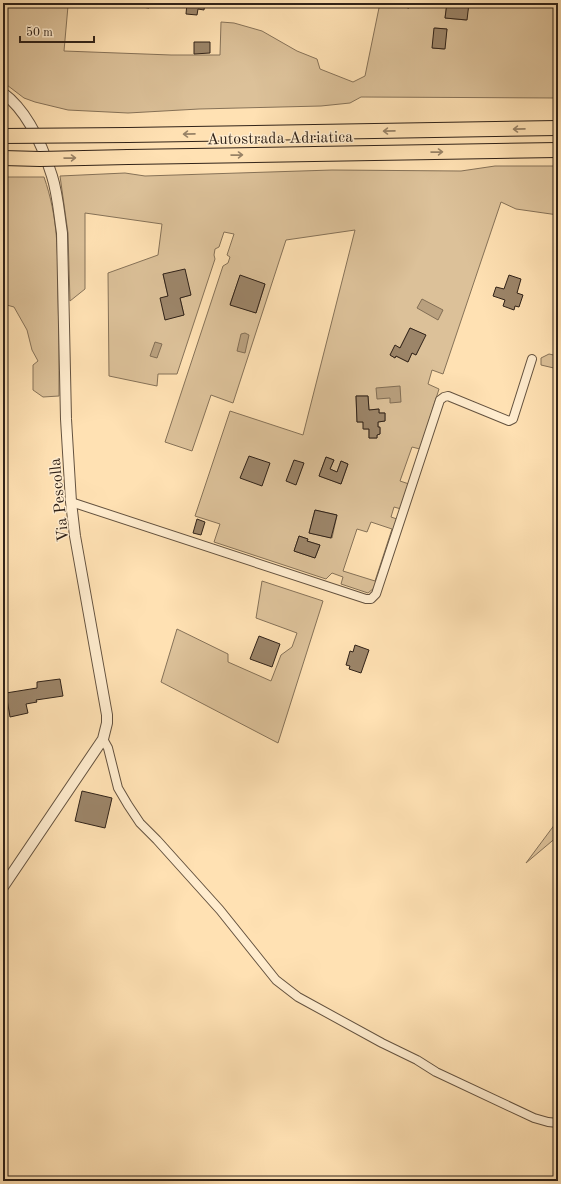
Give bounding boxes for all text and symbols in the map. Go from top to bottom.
scale bar [20,18,94,44]
text: 50 m [26,26,53,39]
one-way arrow [513,125,526,132]
one-way arrow [383,127,396,135]
one-way arrow [183,130,196,138]
street label: Autostrada Adriatica [207,130,353,148]
one-way arrow [430,148,443,156]
one-way arrow [230,151,243,159]
one-way arrow [63,154,76,162]
street label: Via Pescolla [48,457,72,542]

